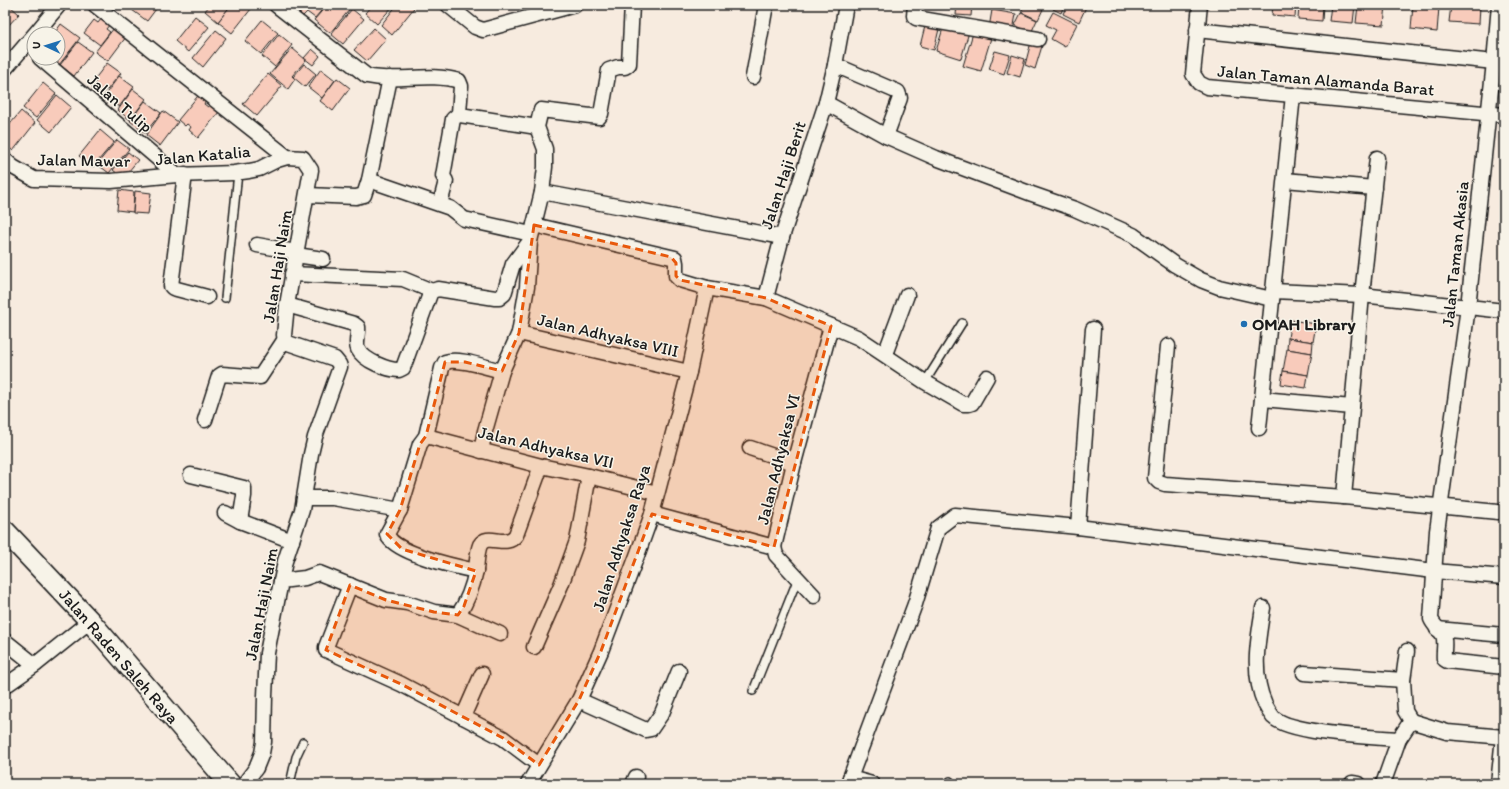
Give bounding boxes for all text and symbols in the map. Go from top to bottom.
north arrow [26,26,66,66]
text: U [30,41,43,49]
street label: Jalan Taman Alamanda Barat [1217,61,1435,99]
street label: Jalan Tulip [83,69,157,137]
street label: Jalan Haji Berit [756,118,810,232]
street label: Jalan Katalia [155,141,252,169]
street label: Jalan Mawar [38,149,131,171]
street label: Jalan Taman Akasia [1437,180,1473,328]
street label: Jalan Haji Naim [258,208,296,324]
street label: Jalan Adhyaksa VIII [535,309,681,361]
place label: OMAH Library [1252,314,1356,335]
marker: OMAH Library [1239,319,1249,329]
street label: Jalan Adhyaksa VI [752,392,804,526]
street label: Jalan Adhyaksa VII [476,422,616,472]
street label: Jalan Adhyaksa Raya [588,462,654,614]
street label: Jalan Haji Naim [240,546,282,662]
street label: Jalan Raden Saleh Raya [55,584,183,728]

